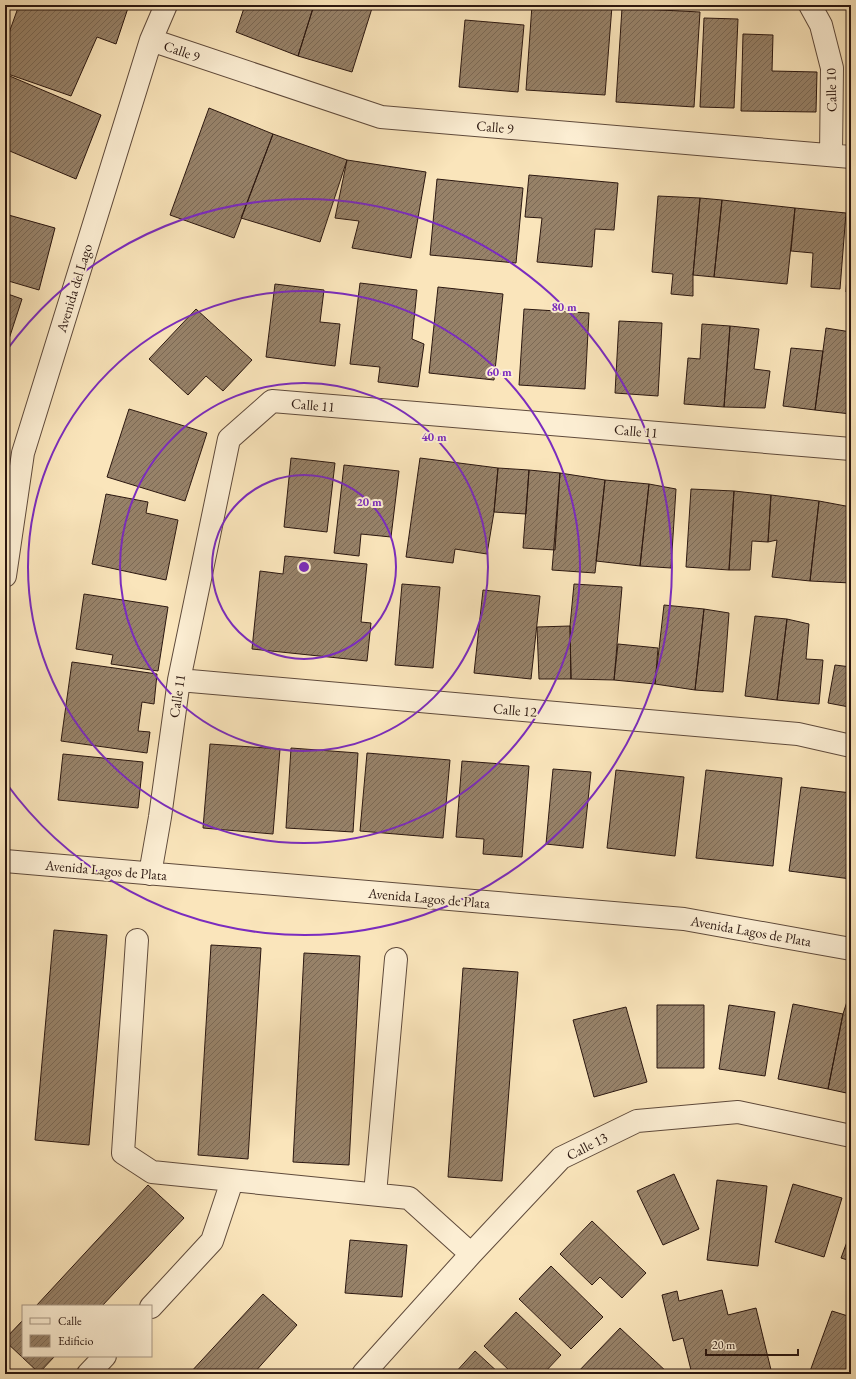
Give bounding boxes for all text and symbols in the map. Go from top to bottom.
street label: Calle 9 [161,36,203,66]
street label: Calle 10 [822,68,840,112]
street label: Calle 9 [476,116,515,138]
street label: Avenida del Lago [52,241,96,335]
text: 80 m [551,299,577,315]
text: 60 m [486,364,512,380]
street label: Calle 11 [290,394,336,416]
street label: Calle 11 [613,420,659,442]
text: 40 m [421,429,447,445]
text: 20 m [356,494,382,510]
centre of rings [297,560,311,574]
street label: Calle 11 [165,673,189,719]
street label: Calle 12 [492,699,538,721]
street label: Avenida Lagos de Plata [43,856,168,884]
street label: Avenida Lagos de Plata [366,884,491,912]
street label: Avenida Lagos de Plata [688,911,813,951]
street label: Calle 13 [563,1128,611,1164]
legend [22,1305,152,1357]
text: Calle [58,1313,82,1329]
scale bar [706,1331,798,1357]
text: Edificio [58,1333,94,1349]
text: 20 m [712,1337,736,1353]

